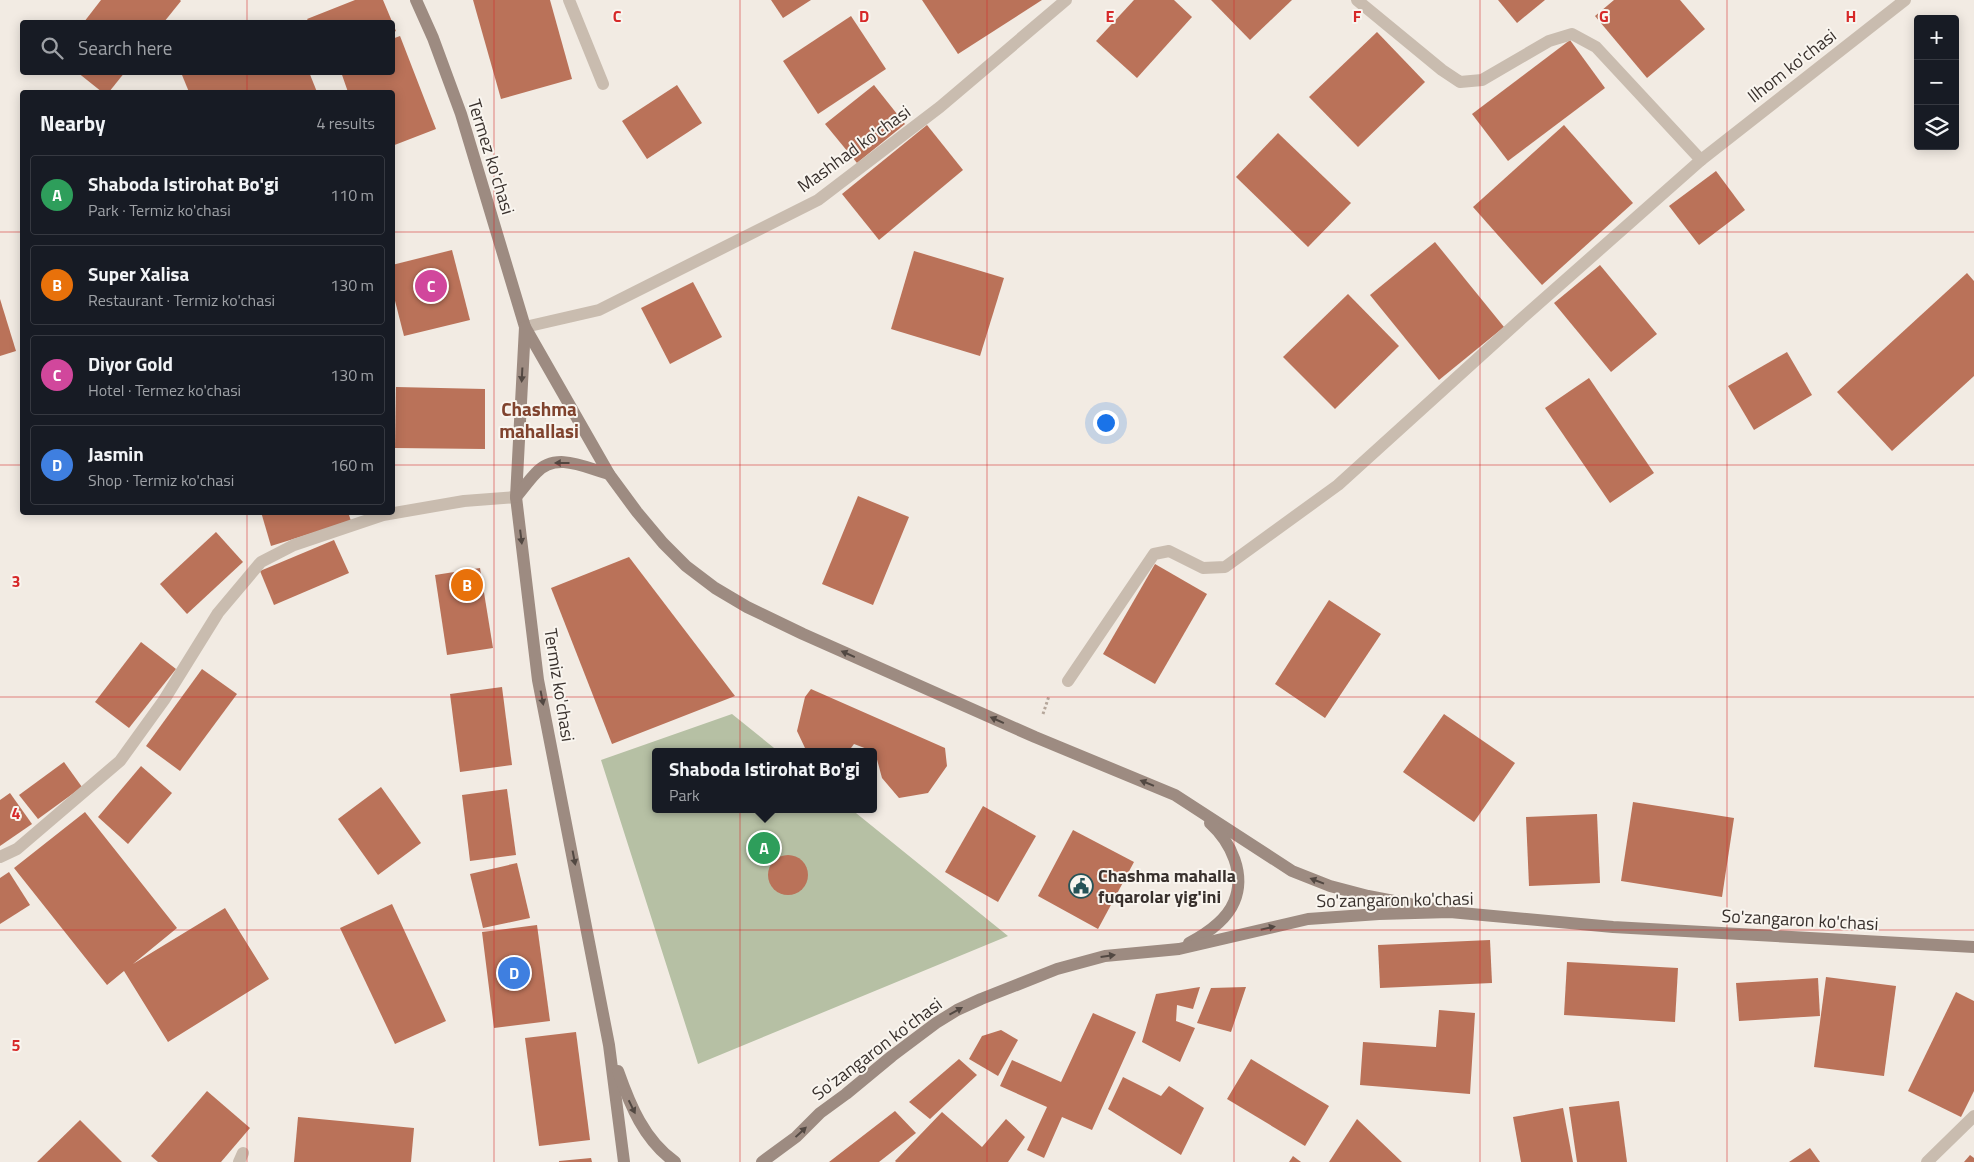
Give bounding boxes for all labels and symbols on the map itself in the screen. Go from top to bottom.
text: C [613,4,622,28]
text: D [859,4,869,28]
text: E [1106,4,1115,28]
text: F [1353,4,1362,28]
text: G [1599,4,1609,28]
text: H [1846,4,1856,28]
street label: Ilhom ko'chasi [1741,22,1842,109]
street label: Termez ko'chasi [461,96,522,218]
street label: Mashhad ko'chasi [791,98,916,199]
pin: C [415,267,447,305]
one-way arrow [518,367,526,383]
district label: Chashma mahallasi [499,394,579,445]
your location [1093,410,1119,436]
one-way arrow [554,459,570,467]
one-way arrow [517,530,525,546]
pin: B [451,566,483,604]
text: 3 [12,569,20,593]
street label: Termiz ko'chasi [537,626,582,743]
one-way arrow [841,650,855,658]
one-way arrow [538,691,546,707]
one-way arrow [990,716,1004,724]
one-way arrow [1139,779,1154,787]
text: 4 [12,801,21,825]
pin: A [748,829,780,867]
one-way arrow [570,850,578,865]
place label: Chashma mahalla fuqarolar yig'ini [1098,862,1236,910]
public building icon: Chashma mahalla fuqarolar yig'ini [1068,873,1094,899]
one-way arrow [1310,877,1325,884]
street label: So'zangaron ko'chasi [1316,885,1474,914]
street label: So'zangaron ko'chasi [1721,902,1879,937]
one-way arrow [1261,924,1276,932]
one-way arrow [1101,952,1117,960]
pin: D [498,954,530,992]
street label: So'zangaron ko'chasi [806,991,948,1107]
one-way arrow [949,1007,963,1015]
text: 5 [12,1033,21,1057]
one-way arrow [628,1100,636,1114]
one-way arrow [794,1126,806,1138]

